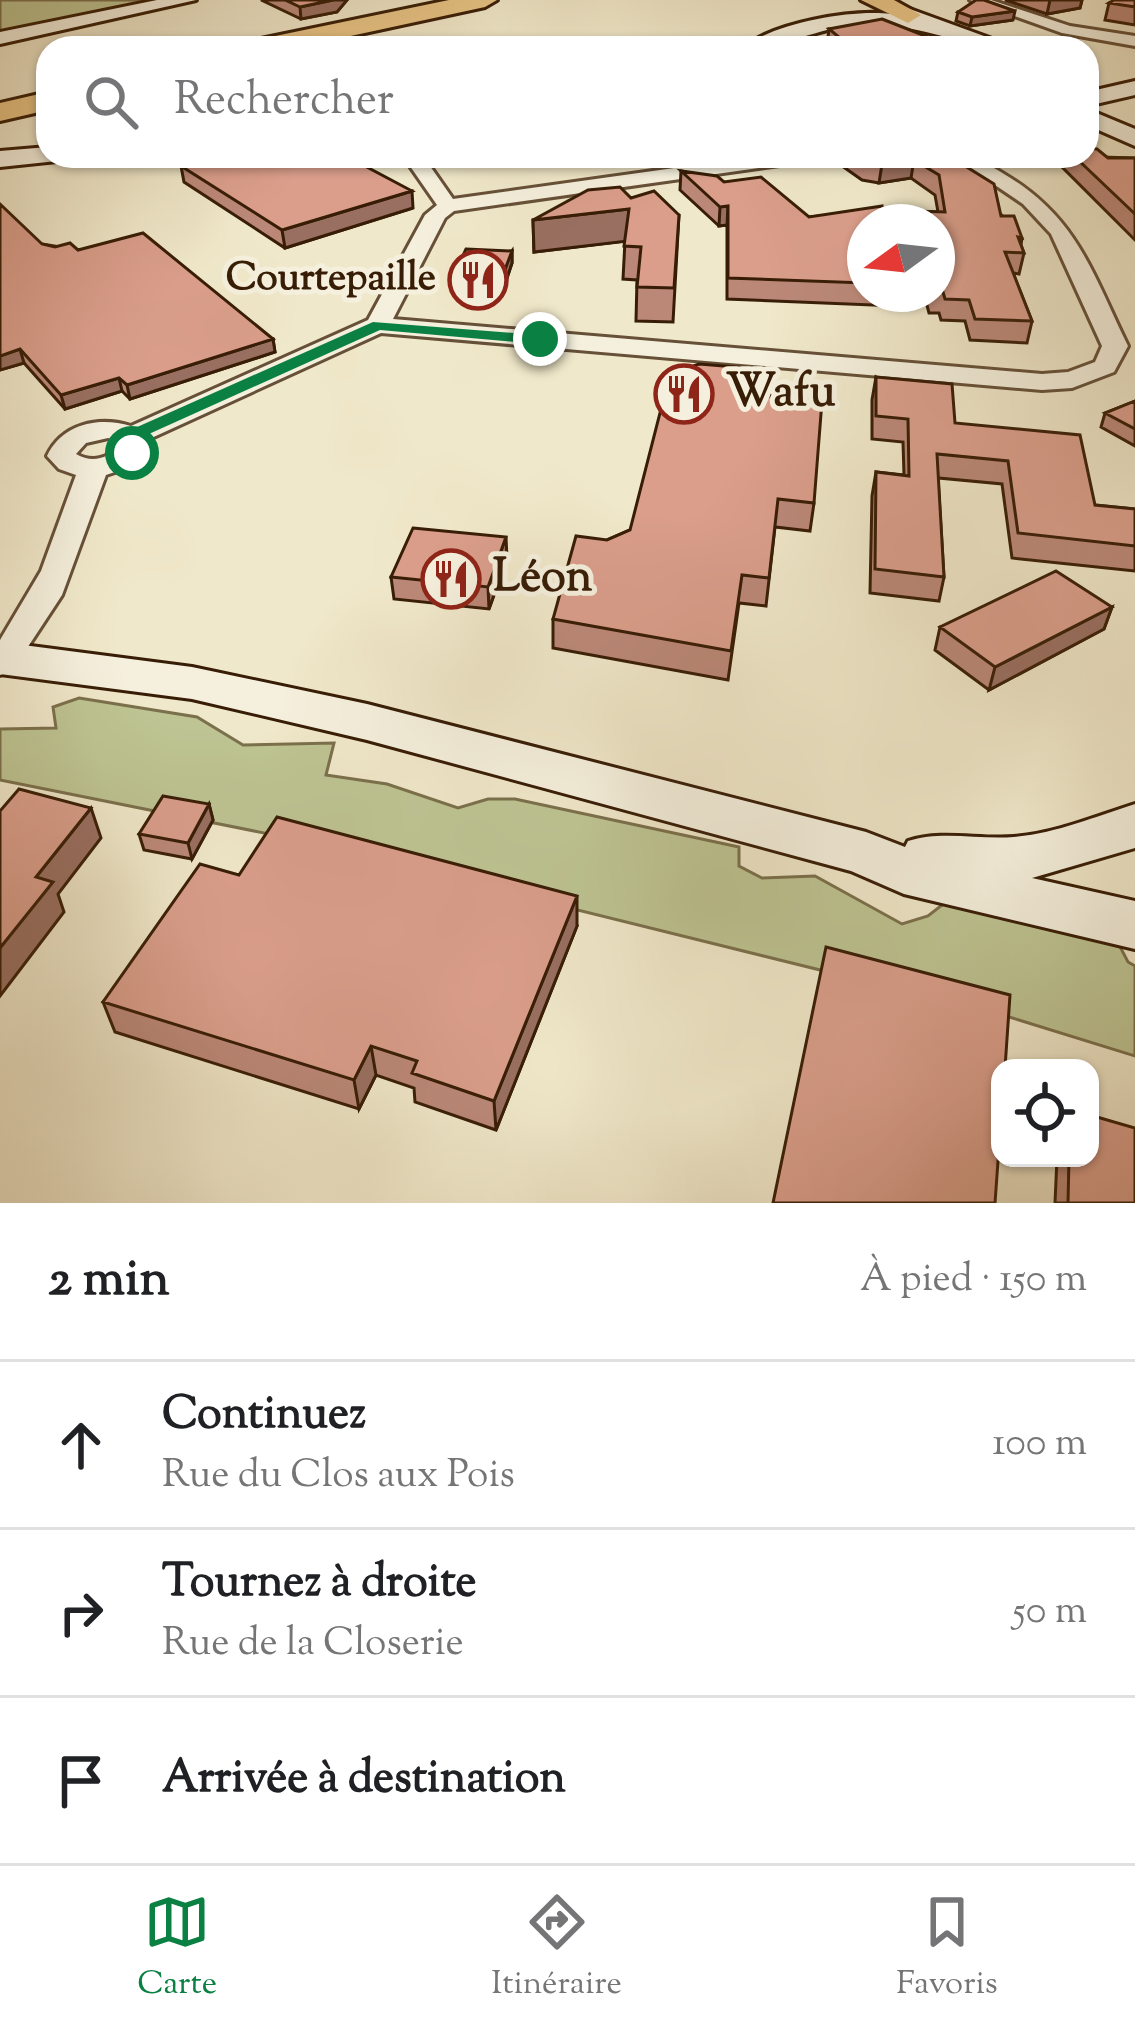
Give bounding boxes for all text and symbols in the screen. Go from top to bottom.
search box [36,36,1099,168]
icon: search [78,69,144,135]
text: Rechercher [174,70,394,135]
north arrow [847,204,955,312]
restaurant icon: Courtepaille [447,249,509,311]
place label: Courtepaille [226,252,436,308]
route end [513,312,567,366]
place label: Wafu [726,362,836,427]
restaurant icon: Wafu [653,363,715,425]
route start [105,426,159,480]
place label: Léon [493,547,593,612]
restaurant icon: Léon [420,548,482,610]
map controls [991,1059,1099,1167]
button: locate [991,1059,1099,1167]
text: 2 min [48,1245,170,1318]
text: À pied · 150 m [860,1253,1087,1309]
text: Continuez [162,1384,366,1449]
icon: ahead [48,1412,114,1478]
text: 100 m [992,1417,1087,1473]
text: Rue du Clos aux Pois [162,1449,515,1505]
text: Tournez à droite [162,1552,477,1617]
icon: right [48,1580,114,1646]
text: 50 m [1012,1585,1087,1641]
text: Rue de la Closerie [162,1617,464,1673]
icon: arrive [48,1748,114,1814]
text: Arrivée à destination [162,1748,566,1813]
tab: Carte [137,1889,217,2009]
tab: Itinéraire [491,1889,622,2009]
tab: Favoris [896,1889,998,2009]

